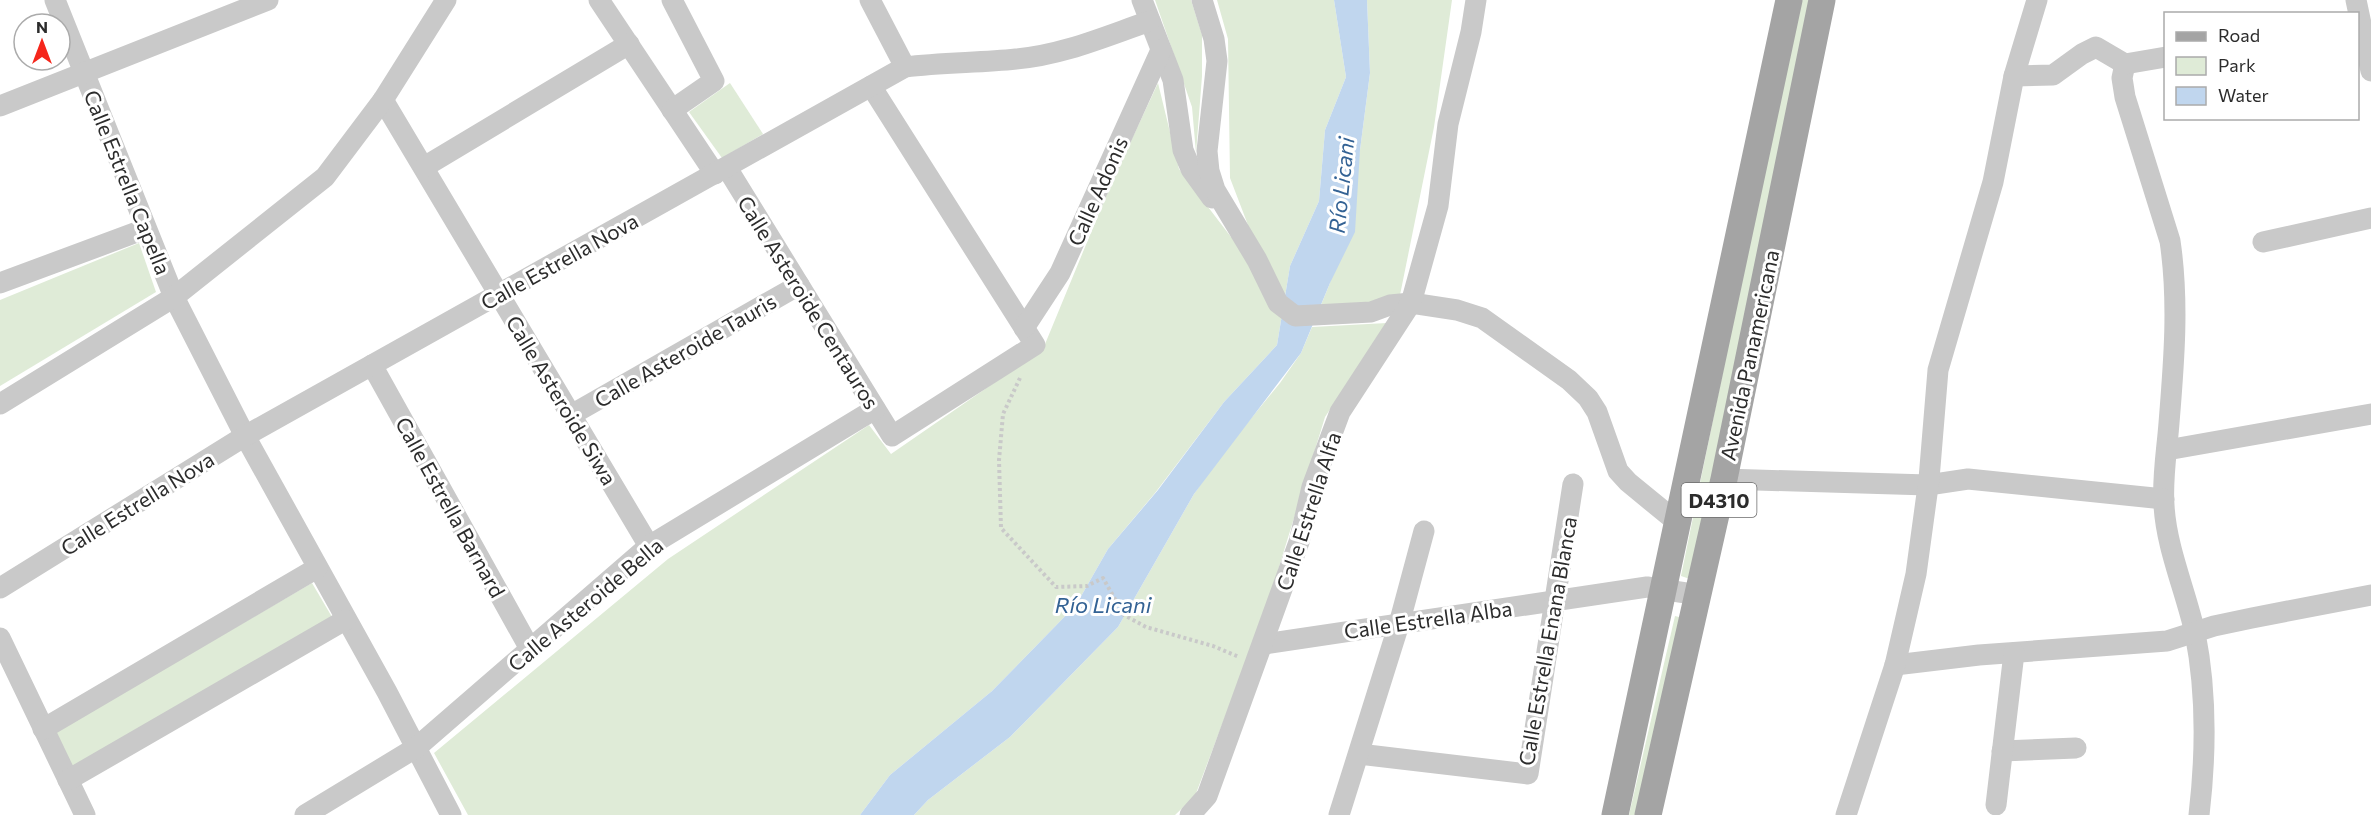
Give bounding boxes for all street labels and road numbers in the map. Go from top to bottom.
street label: Calle Estrella Capella [80,86,176,278]
street label: Calle Adonis [1062,133,1132,249]
street label: Calle Asteroide Centauros [733,191,885,413]
street label: Calle Estrella Nova [476,207,642,315]
street label: Avenida Panamericana [1714,248,1784,462]
street label: Calle Asteroide Tauris [590,288,780,412]
street label: Calle Asteroide Siwa [502,311,622,489]
street label: Calle Estrella Barnard [391,412,511,602]
street label: Calle Estrella Alfa [1271,429,1345,593]
street label: Calle Estrella Nova [56,446,218,560]
road number: D4310 [1682,483,1756,517]
street label: Calle Estrella Enana Blanca [1513,515,1581,767]
street label: Calle Asteroide Bella [503,532,667,676]
street label: Calle Estrella Alba [1342,595,1514,643]

